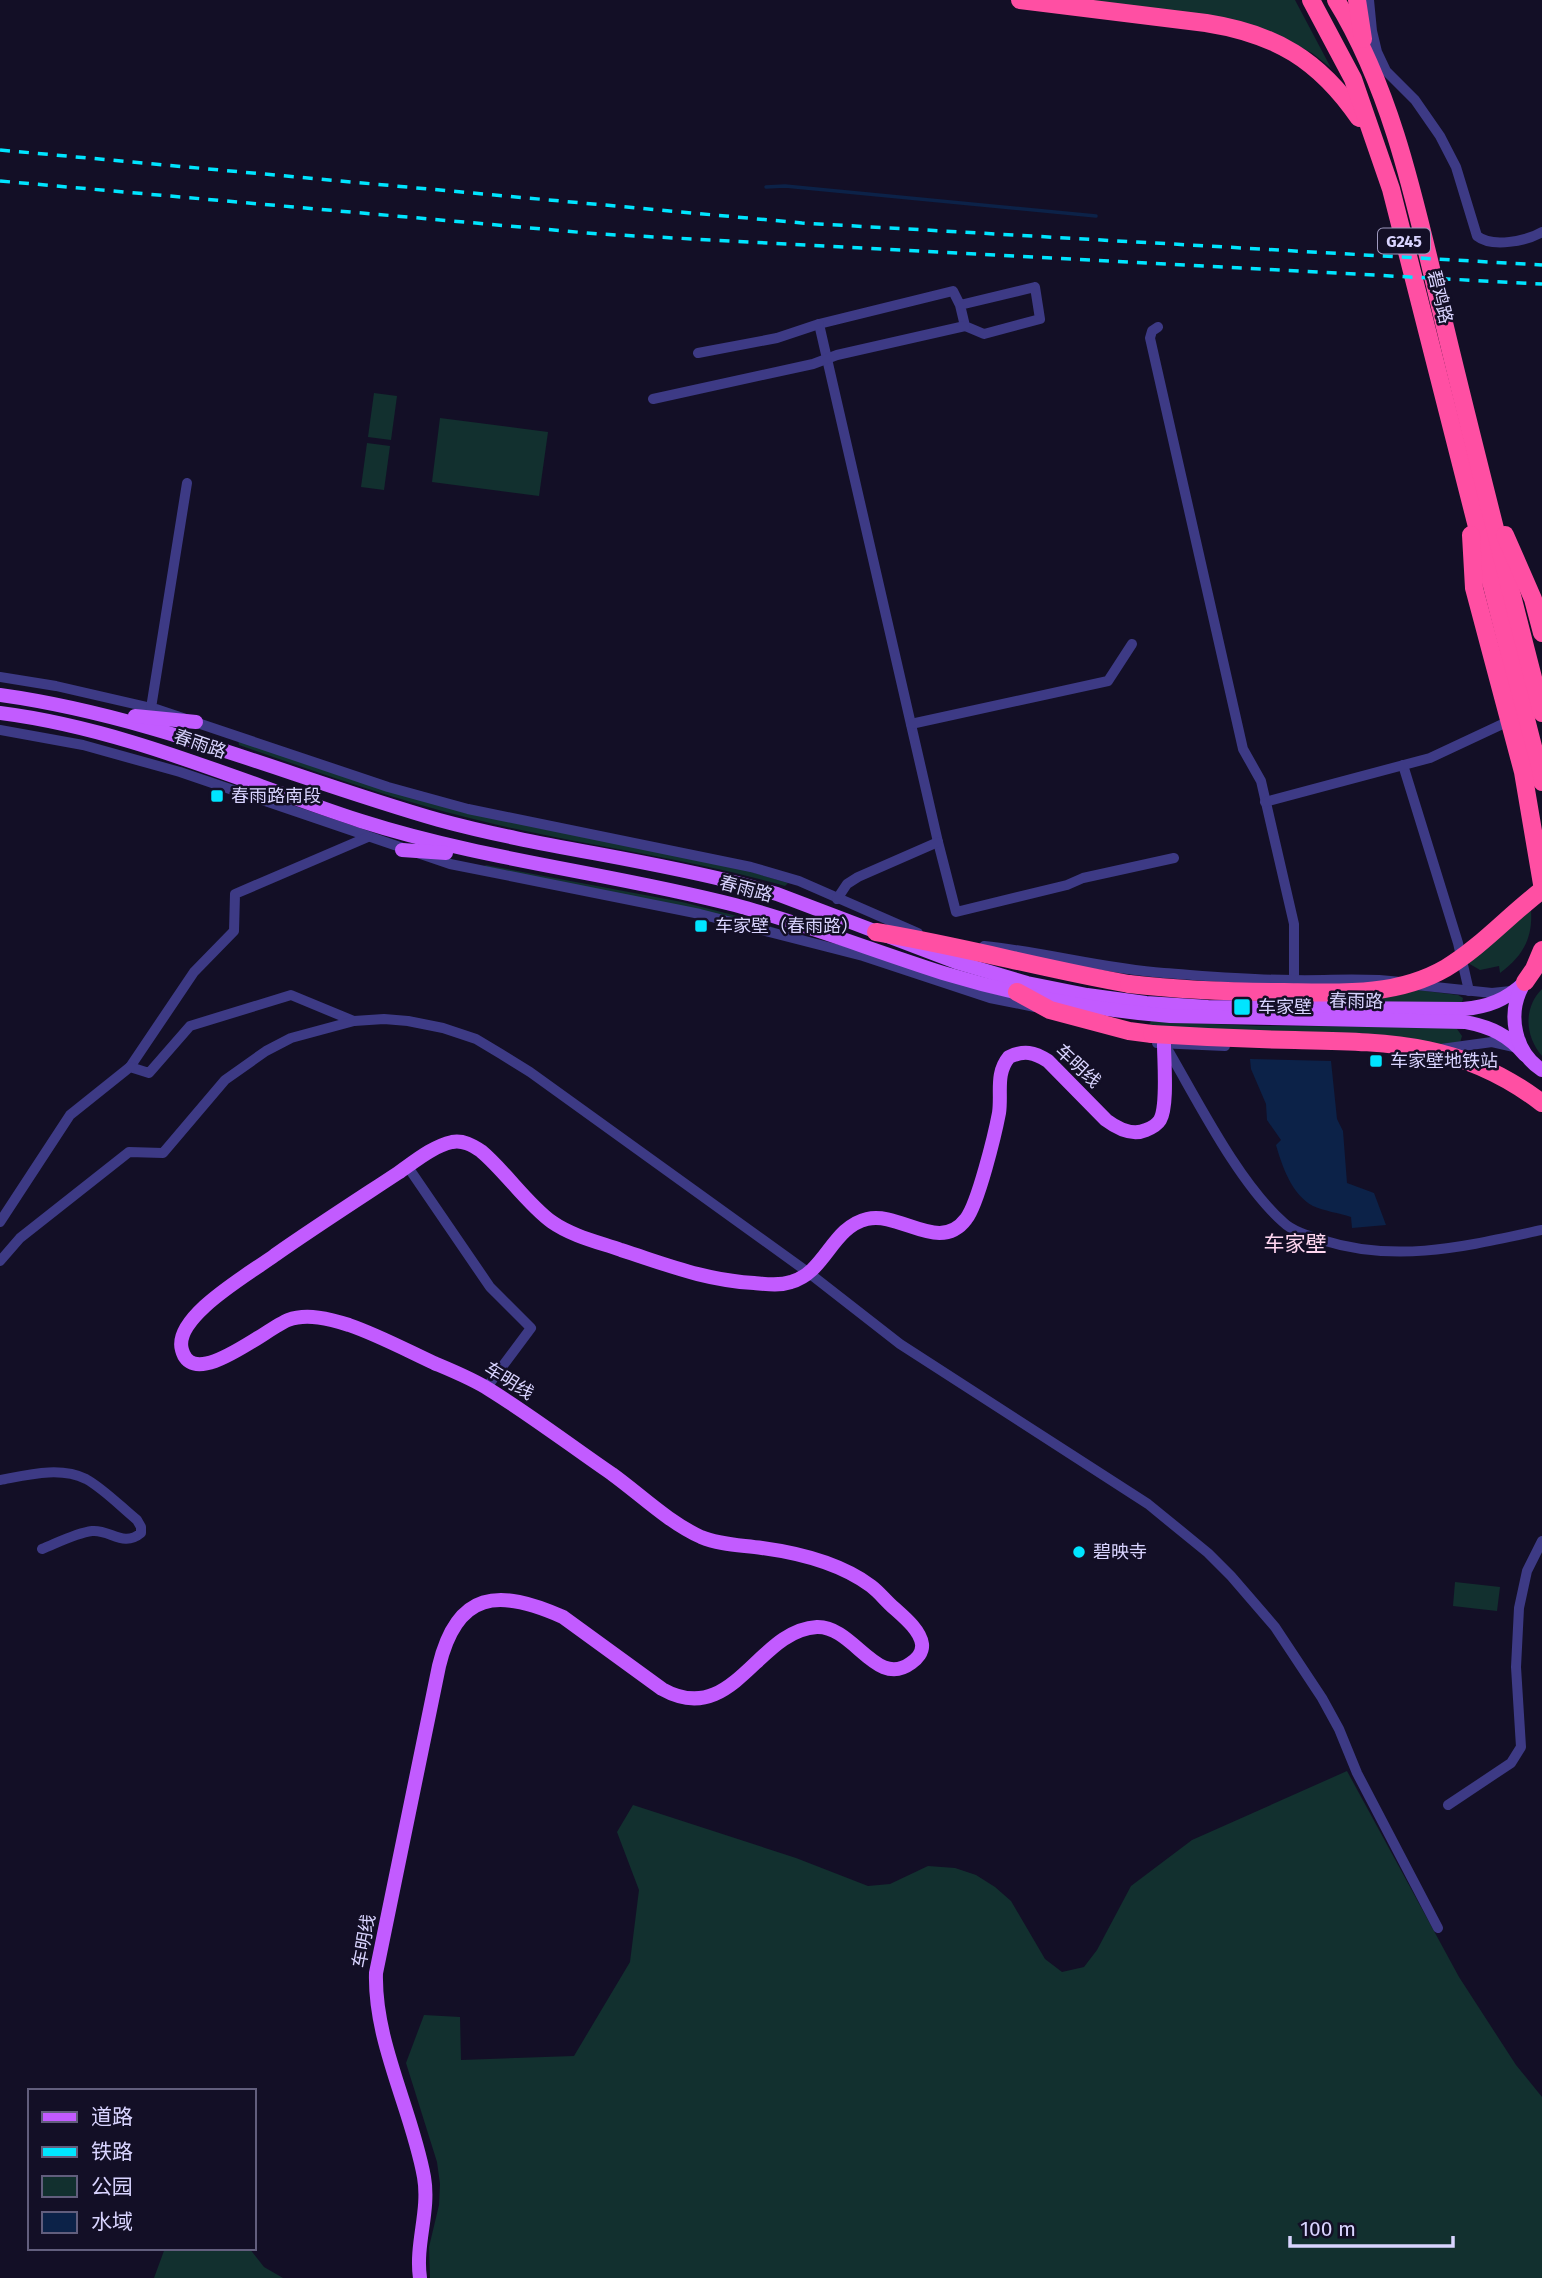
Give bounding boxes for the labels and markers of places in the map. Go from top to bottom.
place label: 春雨路南段 [231,785,321,807]
marker: 春雨路南段 [209,788,225,804]
place label: 车家壁（春雨路） [715,915,859,937]
marker: 车家壁（春雨路） [693,918,709,934]
place label: 车家壁 [1258,996,1312,1018]
marker: 车家壁 [1232,997,1252,1017]
place label: 车家壁地铁站 [1390,1050,1498,1072]
marker: 车家壁地铁站 [1368,1053,1384,1069]
place label: 碧映寺 [1093,1541,1147,1563]
marker: 碧映寺 [1071,1544,1087,1560]

